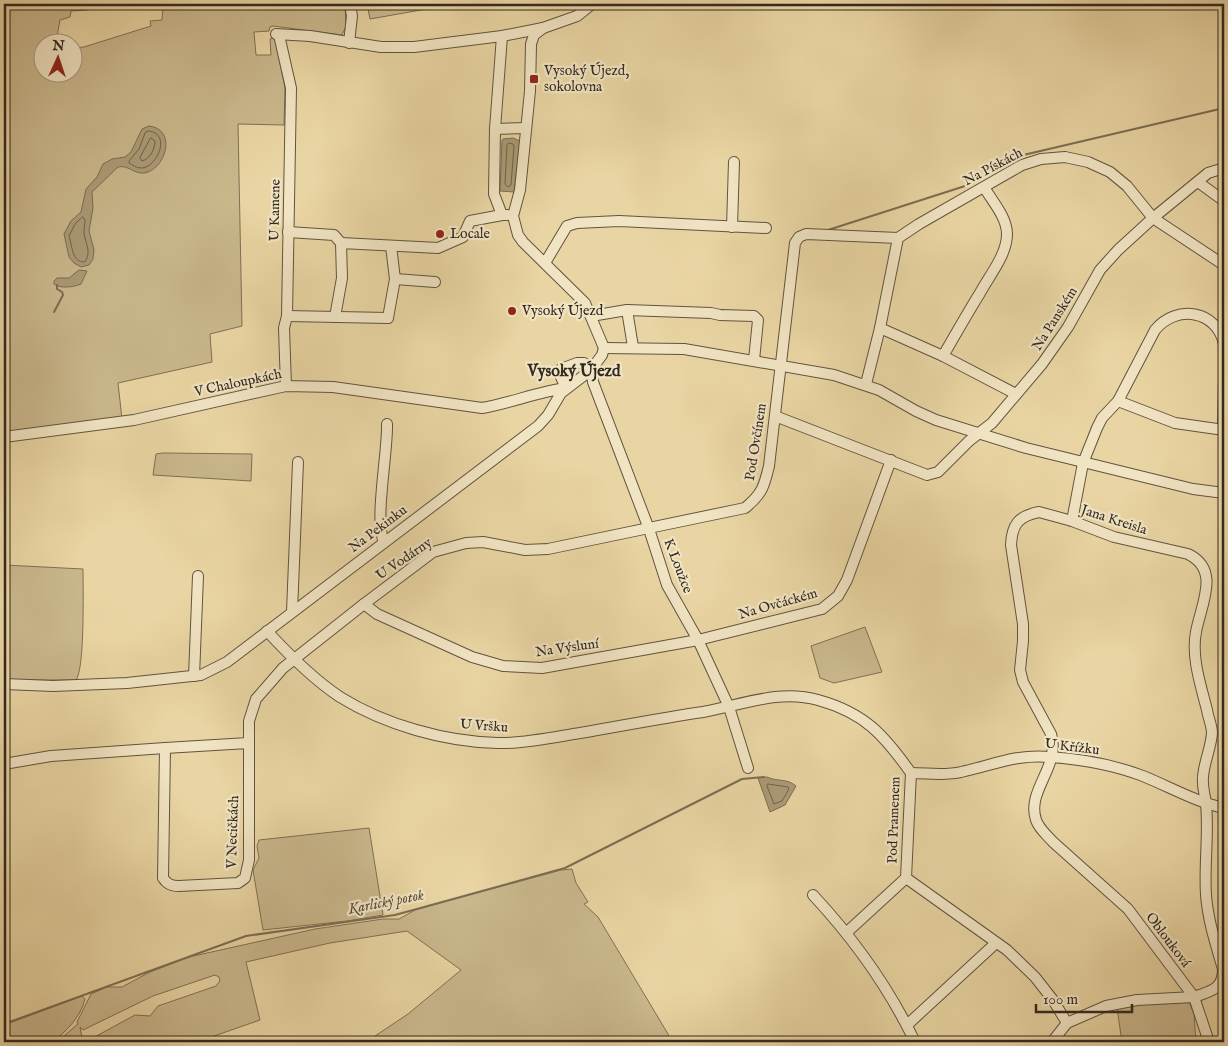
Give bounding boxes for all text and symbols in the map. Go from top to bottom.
north arrow [32,32,82,82]
text: N [51,37,65,55]
place label: Vysoký Újezd, sokolovna [543,61,630,96]
marker: Vysoký Újezd, sokolovna [528,73,540,85]
street label: Na Pískách [960,144,1026,190]
street label: U Kamene [265,178,285,241]
place label: Locale [450,225,490,243]
marker: Locale [434,228,446,240]
street label: Na Panském [1028,284,1082,354]
place label: Vysoký Újezd [521,301,604,320]
marker: Vysoký Újezd [506,305,518,317]
district label: Vysoký Újezd [527,360,621,382]
street label: V Chaloupkách [192,365,284,401]
street label: Pod Ovčínem [741,402,771,482]
street label: Jana Kreisla [1077,500,1150,539]
street label: Na Pekinku [345,501,411,557]
street label: U Vodárny [373,534,436,584]
street label: K Loužce [659,536,697,596]
street label: Na Ovčáckém [736,584,820,624]
street label: Na Výsluní [534,634,601,661]
street label: U Vršku [459,715,509,737]
street label: U Křížku [1044,735,1100,759]
street label: Pod Pramenem [883,776,905,864]
street label: V Necičkách [223,795,243,870]
water label: Karlický potok [346,885,425,919]
street label: Oblouková [1141,909,1195,972]
scale bar [1036,981,1132,1013]
text: 100 m [1043,990,1079,1009]

